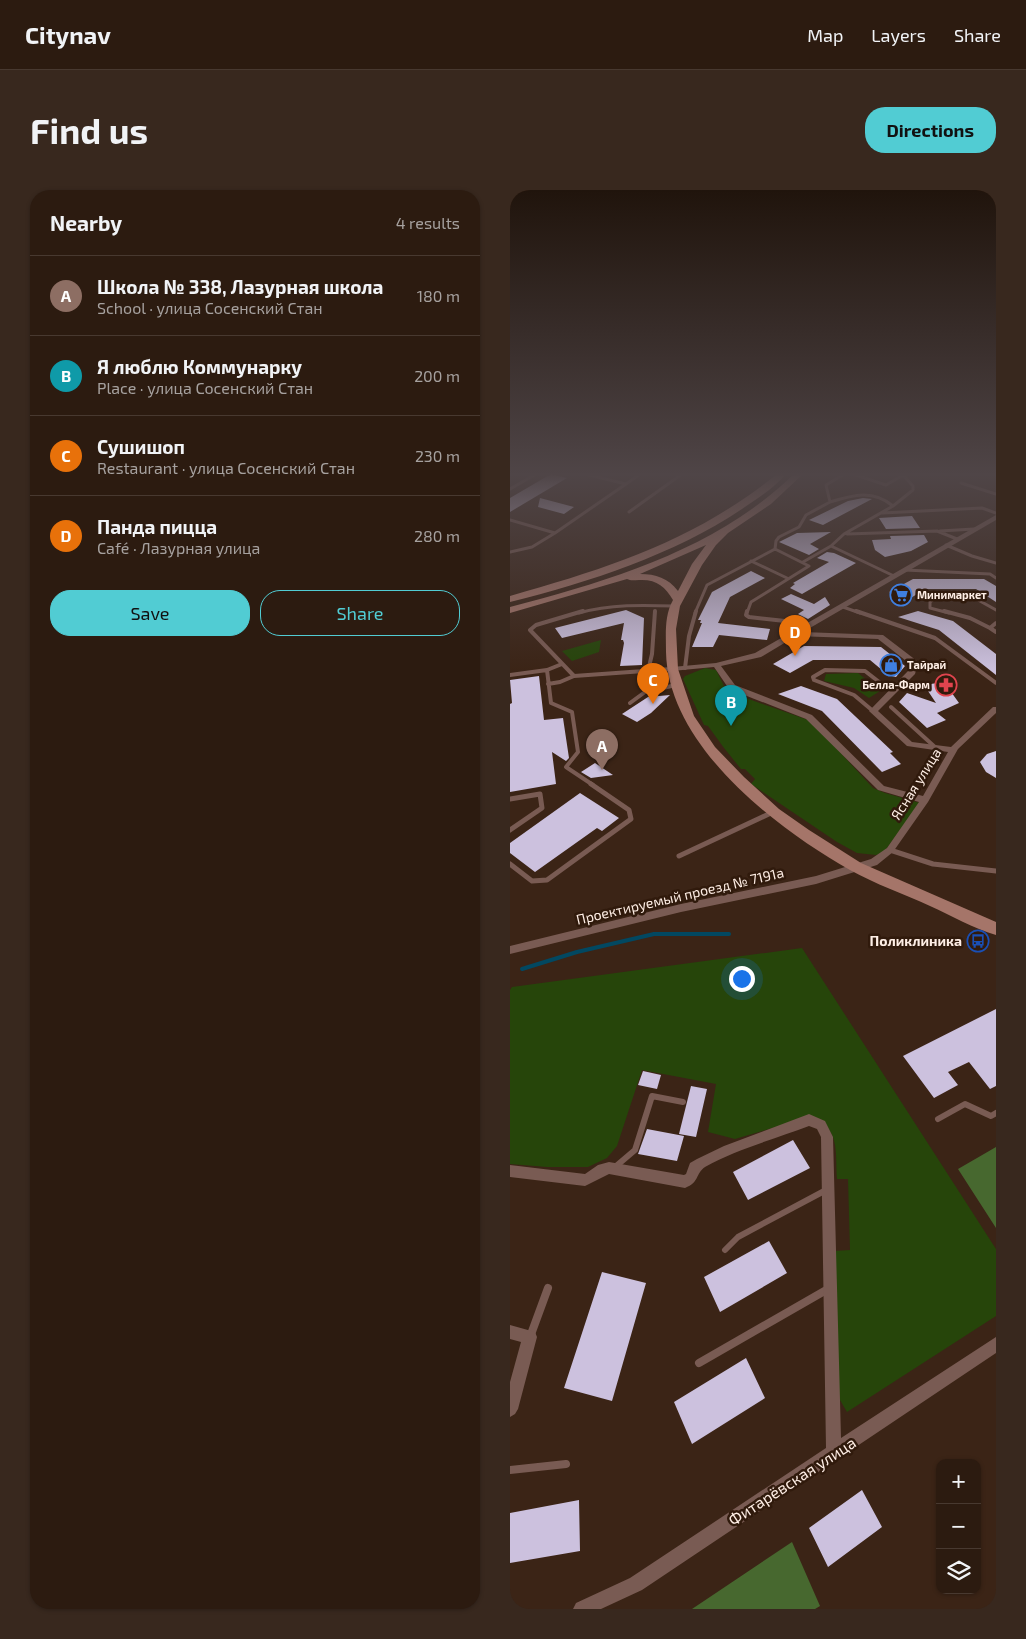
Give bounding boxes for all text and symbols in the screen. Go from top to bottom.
text: Citynav [25,20,111,49]
text: Map [807,24,843,46]
text: Layers [871,24,926,46]
text: Share [954,24,1001,46]
button: Directions [865,107,996,153]
text: Find us [30,109,148,151]
text: Nearby [50,210,122,235]
text: 4 results [396,213,460,232]
text: Школа № 338, Лазурная школа [97,275,383,298]
text: A [61,286,71,305]
text: 180 m [417,286,460,305]
text: School · улица Сосенский Стан [97,298,323,317]
text: Я люблю Коммунарку [97,355,302,378]
text: B [61,366,71,385]
text: 200 m [414,366,460,385]
text: Place · улица Сосенский Стан [97,378,313,397]
text: Сушишоп [97,435,185,458]
text: C [61,446,71,465]
text: 230 m [415,446,460,465]
text: Restaurant · улица Сосенский Стан [97,458,355,477]
text: Панда пицца [97,515,217,538]
text: D [61,526,71,545]
text: 280 m [414,526,460,545]
text: Café · Лазурная улица [97,538,260,557]
supermarket icon: Минимаркет [889,583,913,607]
place label: Минимаркет [917,588,987,601]
button: Save [50,590,250,636]
button: Share [260,590,460,636]
pin: D [779,615,811,656]
shop icon: Тайрай [879,653,903,677]
place label: Тайрай [907,658,947,671]
pin: C [637,663,669,704]
pharmacy icon: Белла-Фарм [934,673,958,697]
place label: Белла-Фарм [862,678,930,691]
pin: B [715,685,747,726]
pin: A [586,729,618,770]
street label: Ясная улица [887,745,944,823]
street label: Проектируемый проезд № 7191а [574,863,785,928]
bus stop icon: Поликлиника [966,929,990,953]
place label: Поликлиника [870,932,962,949]
your location [729,966,755,992]
street label: Фитарёвская улица [724,1432,860,1530]
map controls [936,1459,981,1594]
button: + [936,1459,981,1504]
button: − [936,1504,981,1549]
button: layers [936,1549,981,1594]

